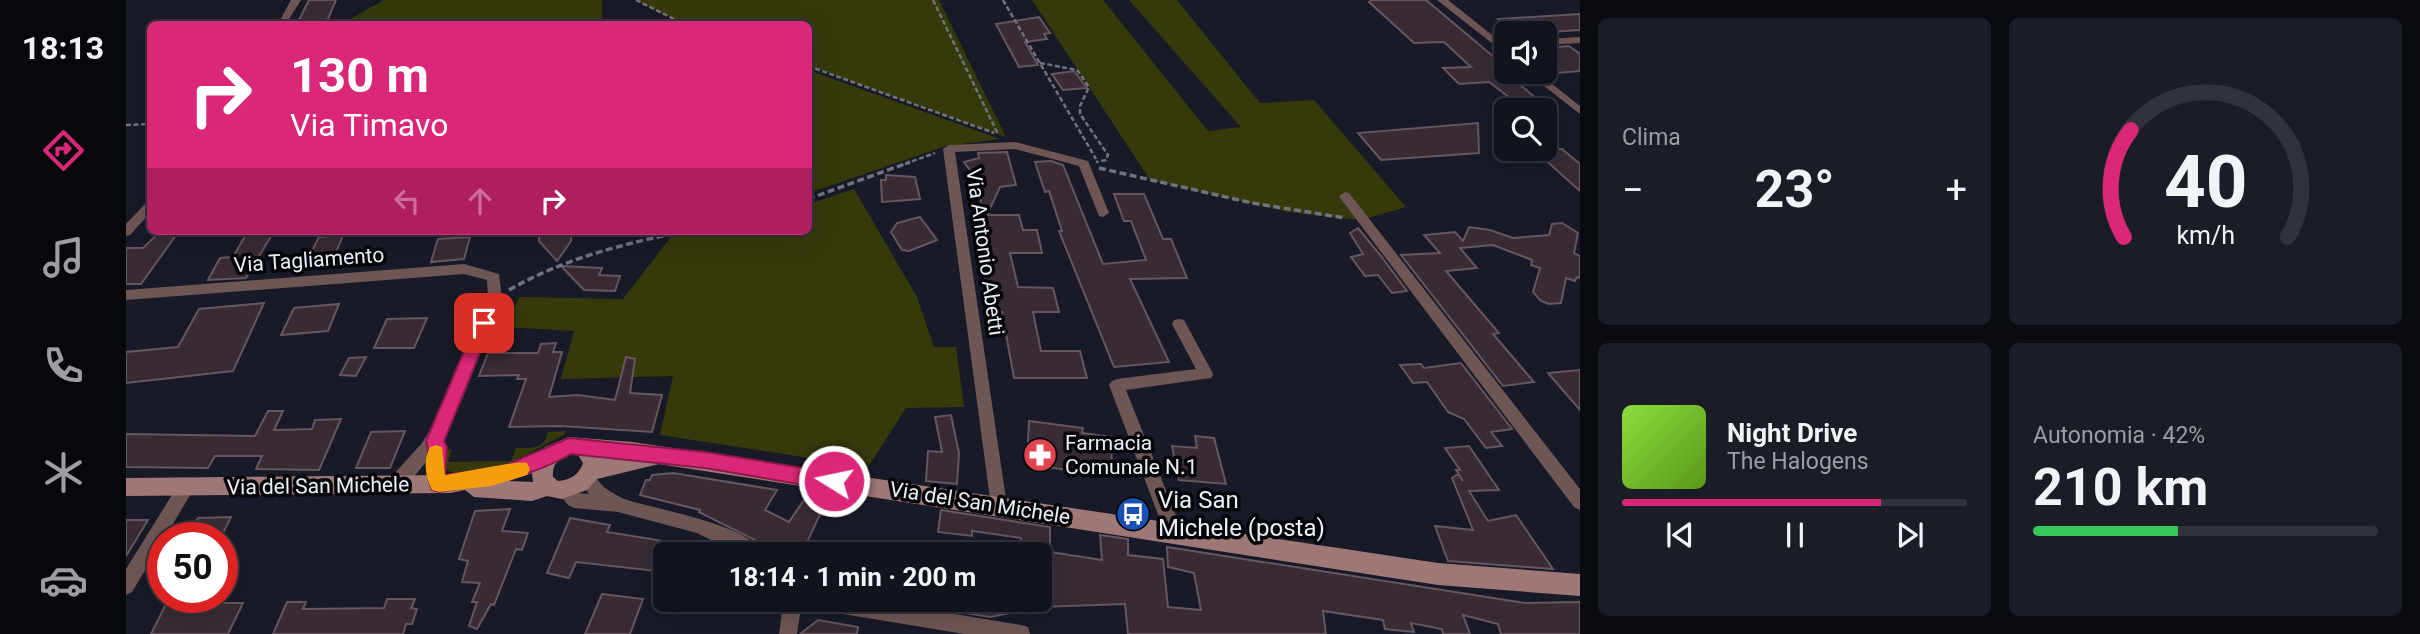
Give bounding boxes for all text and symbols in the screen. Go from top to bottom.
map controls [1494,21,1557,161]
button: sound [1494,21,1557,84]
text: 18:13 [22,29,104,67]
text: 130 m [290,47,429,104]
icon: right [175,49,266,140]
button: search [1494,98,1557,161]
text: Via Timavo [290,106,449,144]
text: Clima [1622,124,1681,151]
icon: directions [39,126,88,175]
text: 40 [2164,140,2247,226]
text: 23° [1755,159,1835,220]
street label: Via Antonio Abetti [961,167,1009,337]
text: − [1622,168,1644,212]
text: + [1945,168,1967,212]
icon: left [388,182,426,220]
icon: ahead [461,182,499,220]
icon: right [534,182,572,220]
text: km/h [2176,221,2235,250]
icon: music [39,233,88,282]
street label: Via Tagliamento [233,243,385,277]
pin [454,293,514,353]
icon: arrive [465,304,503,342]
icon: phone [39,341,88,390]
text: Night Drive [1727,418,1857,448]
text: Autonomia · 42% [2033,422,2205,449]
place label: Farmacia Comunale N.1 [1065,431,1197,479]
pharmacy icon: Farmacia Comunale N.1 [1021,436,1059,474]
position arrow [797,444,871,518]
icon: climate [39,448,88,497]
text: The Halogens [1727,448,1869,475]
text: 210 km [2033,457,2208,518]
street label: Via del San Michele [227,472,409,500]
street label: Via del San Michele [888,477,1072,529]
place label: Via San Michele (posta) [1158,486,1325,542]
bus stop icon: Via San Michele (posta) [1114,495,1152,533]
icon: previous [1661,516,1699,554]
icon: pause [1776,516,1814,554]
icon: next [1891,516,1929,554]
speed limit sign: 50 [147,522,238,613]
icon: car [39,556,88,605]
text: 18:14 · 1 min · 200 m [729,562,976,592]

